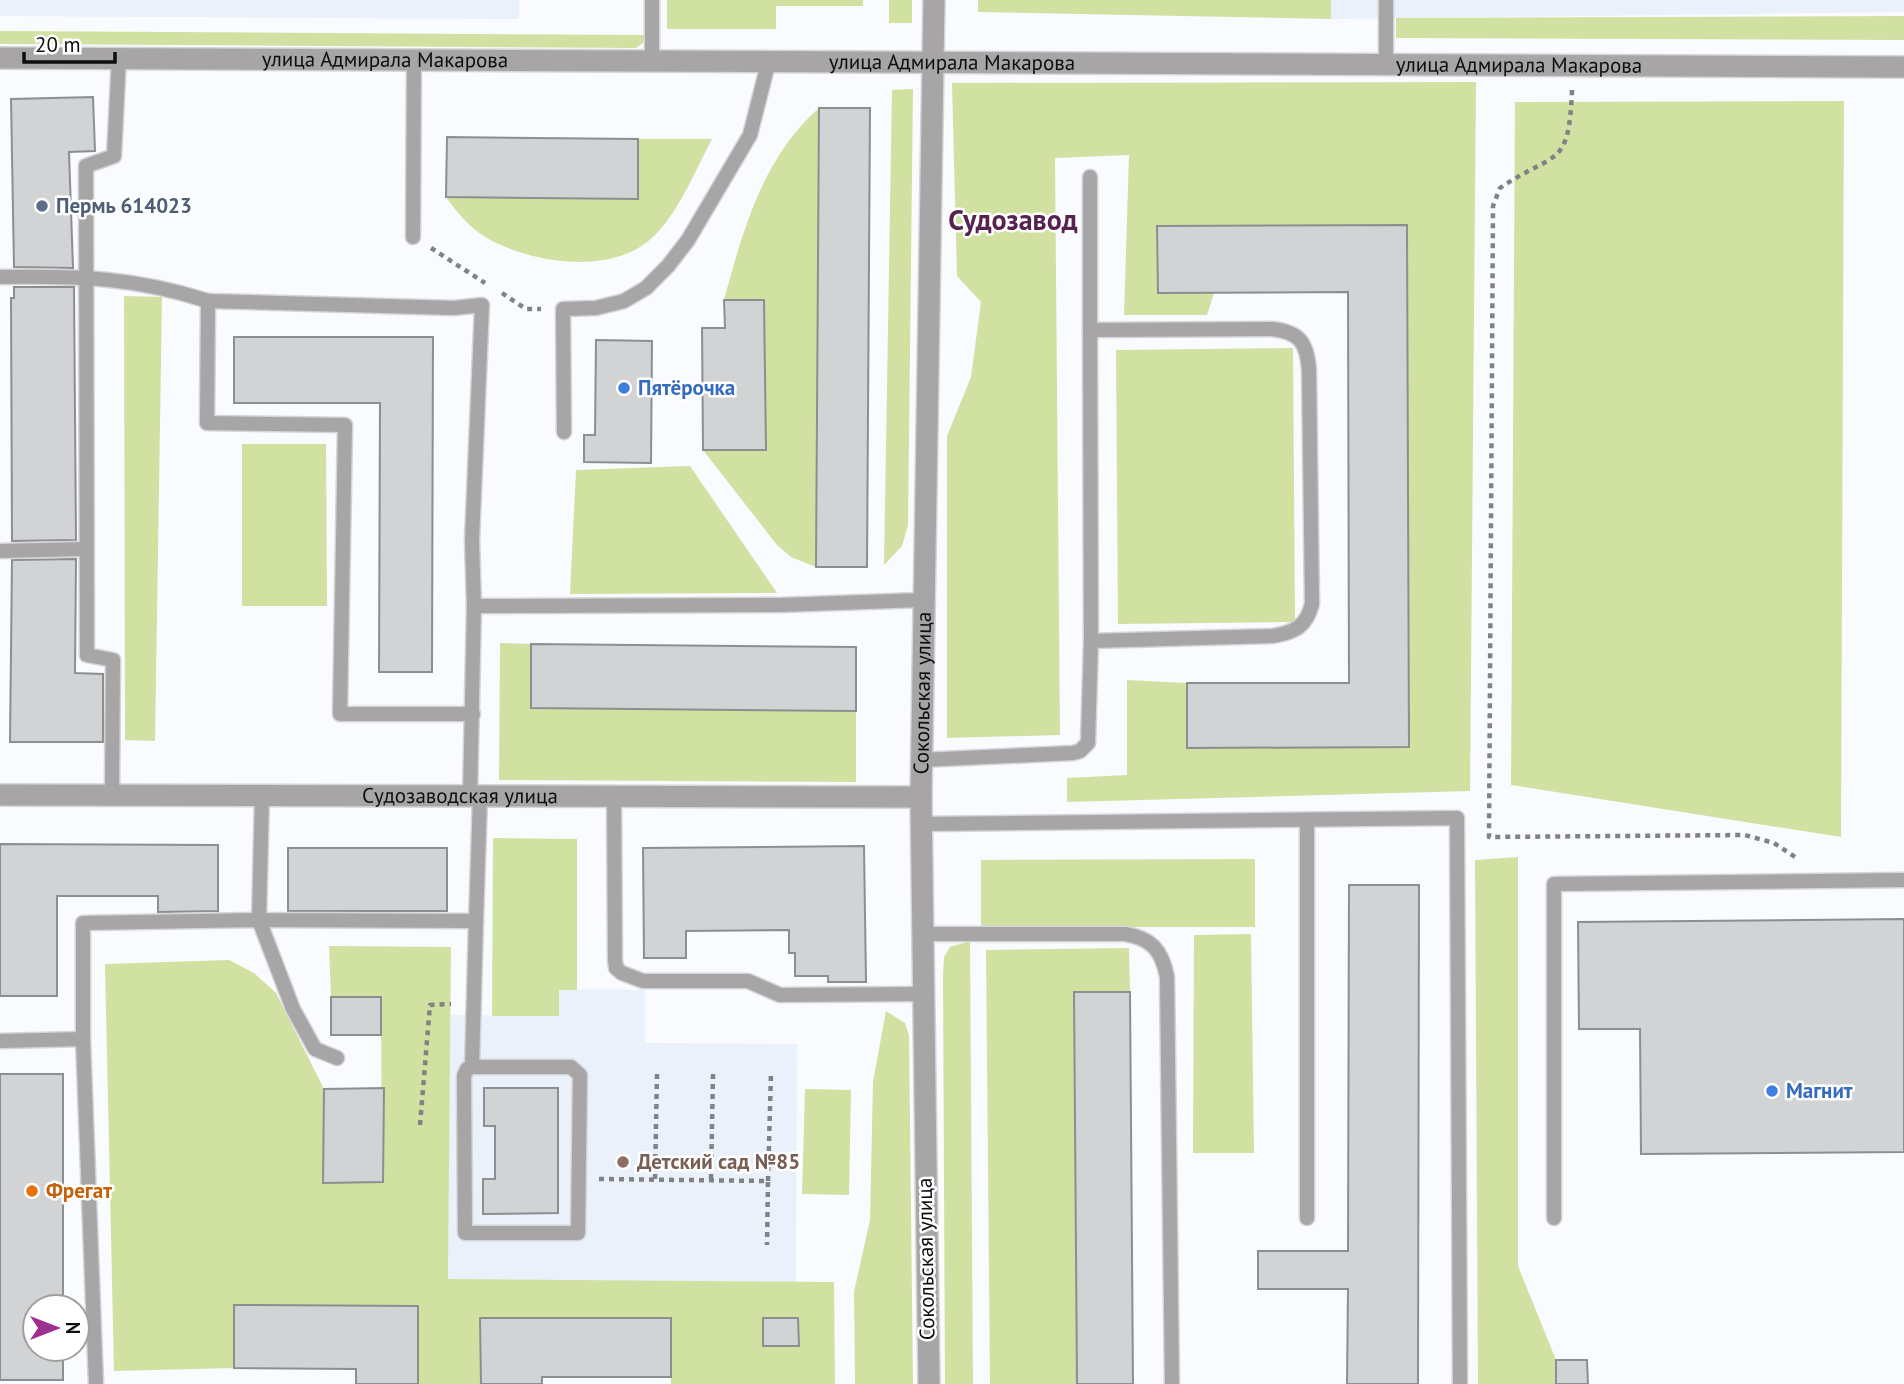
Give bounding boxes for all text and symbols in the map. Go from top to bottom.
scale bar [24,21,116,65]
text: 20 m [35,31,81,58]
street label: улица Адмирала Макарова [262,45,508,73]
street label: улица Адмирала Макарова [829,48,1075,76]
street label: улица Адмирала Макарова [1396,51,1642,79]
place label: Пермь 614023 [56,192,192,219]
marker: Пермь 614023 [34,198,50,214]
district label: Судозавод [948,201,1078,238]
place label: Пятёрочка [638,374,735,401]
marker: Пятёрочка [616,380,632,396]
street label: Сокольская улица [907,612,937,775]
street label: Судозаводская улица [362,782,558,809]
place label: Магнит [1786,1077,1853,1104]
marker: Магнит [1764,1083,1780,1099]
place label: Детский сад №85 [637,1148,800,1175]
marker: Детский сад №85 [615,1154,631,1170]
place label: Фрегат [46,1177,112,1204]
street label: Сокольская улица [911,1178,940,1340]
marker: Фрегат [24,1183,40,1199]
north arrow [21,1293,91,1363]
text: N [61,1322,85,1334]

